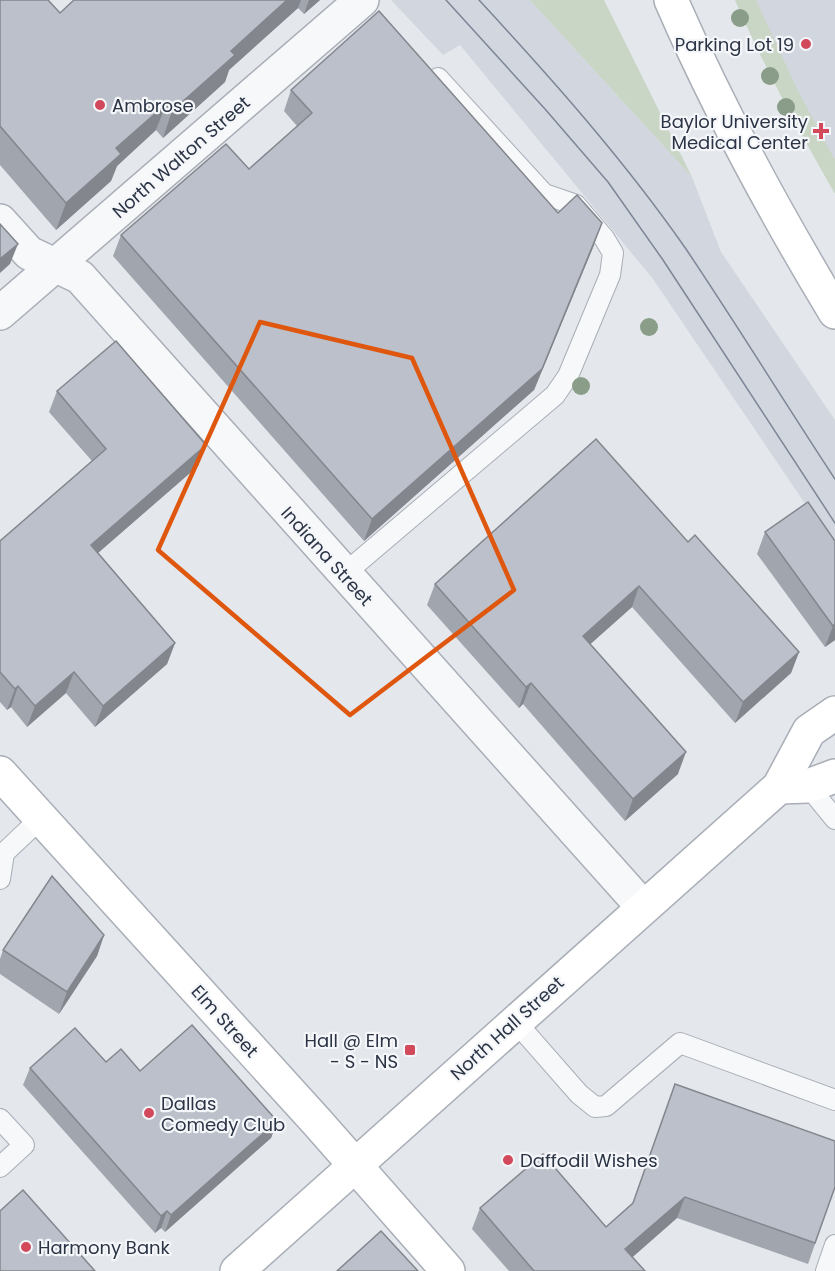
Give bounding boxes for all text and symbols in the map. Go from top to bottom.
place label: Parking Lot 19 [675,32,794,57]
marker: Parking Lot 19 [799,37,813,51]
street label: North Walton Street [107,90,255,224]
place label: Ambrose [112,93,194,118]
marker: Ambrose [93,98,107,112]
place label: Baylor University Medical Center [661,109,808,155]
marker: Baylor University Medical Center [812,122,830,140]
street label: Indiana Street [276,501,378,611]
street label: North Hall Street [445,970,569,1086]
street label: Elm Street [186,979,264,1063]
place label: Hall @ Elm - S - NS [304,1028,398,1074]
marker: Hall @ Elm - S - NS [403,1043,417,1057]
place label: Dallas Comedy Club [161,1091,285,1137]
marker: Dallas Comedy Club [142,1106,156,1120]
place label: Daffodil Wishes [520,1148,658,1173]
marker: Daffodil Wishes [501,1153,515,1167]
place label: Harmony Bank [38,1235,171,1260]
marker: Harmony Bank [19,1240,33,1254]

